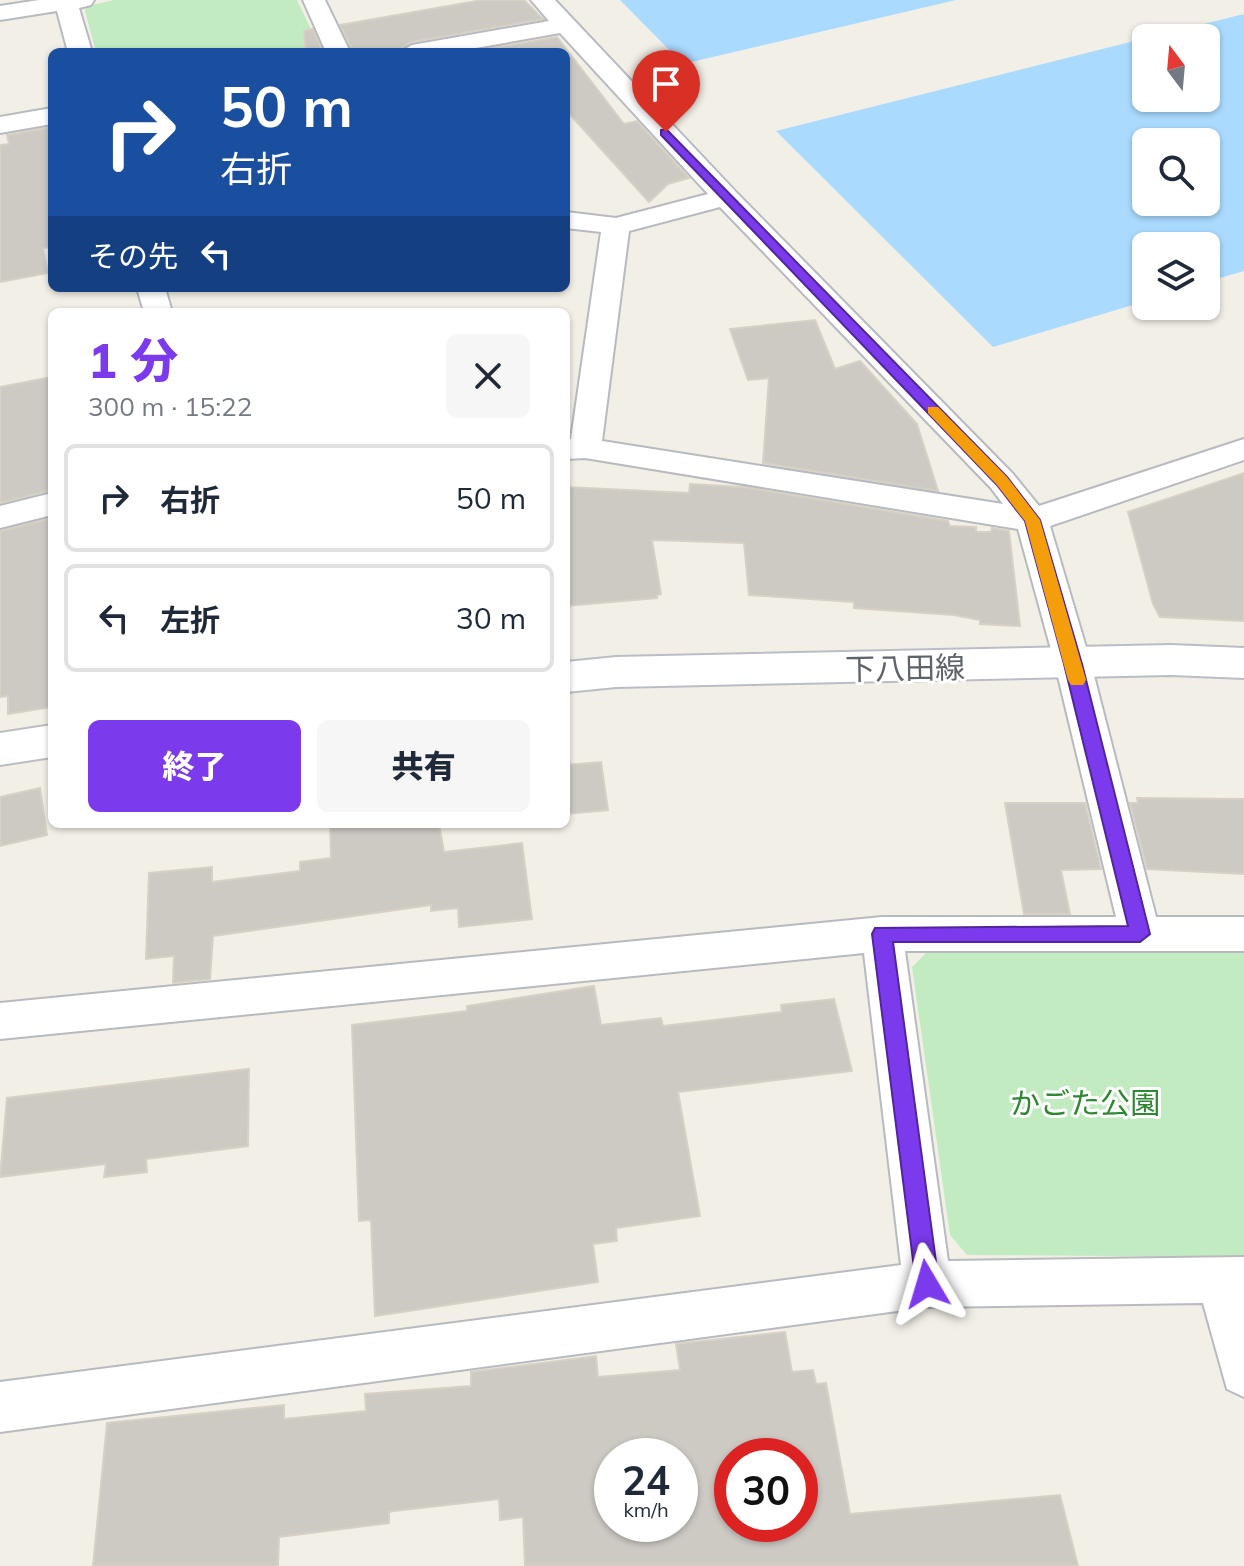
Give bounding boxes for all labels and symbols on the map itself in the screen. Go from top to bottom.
north arrow [1132,24,1220,112]
pin [632,50,700,132]
street label: 下八田線 [845,648,965,688]
park label: かごた公園 [1010,1084,1160,1122]
position arrow [885,1242,969,1326]
speed limit sign: 30 [714,1438,818,1542]

